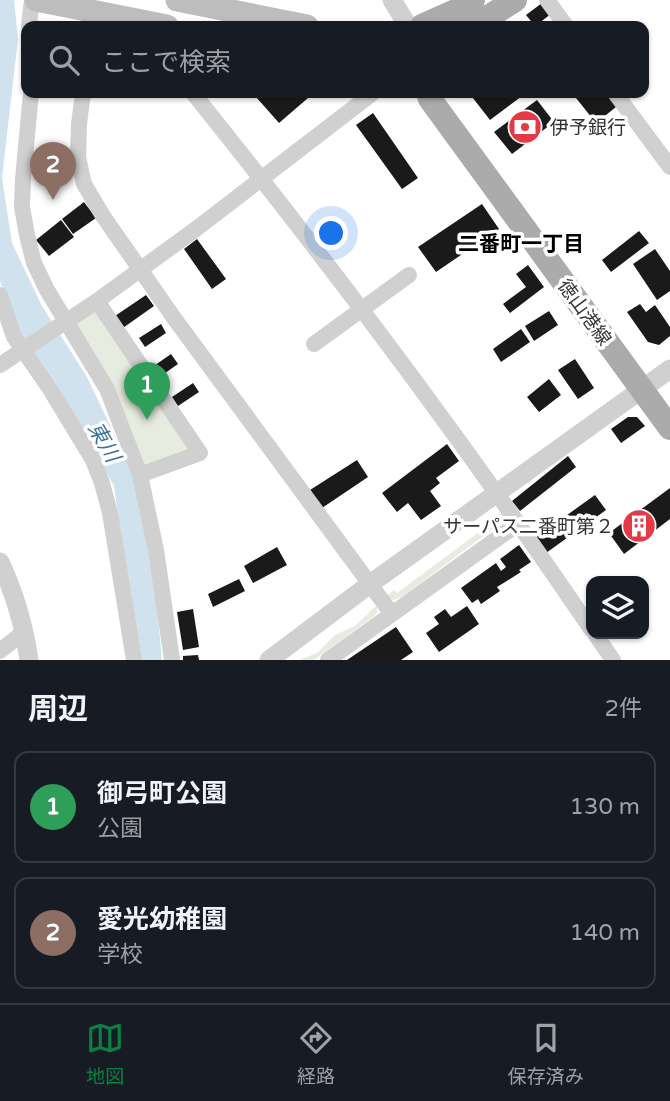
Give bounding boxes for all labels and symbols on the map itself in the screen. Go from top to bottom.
bank icon: 伊予銀行 [506,108,544,146]
place label: 伊予銀行 [550,117,626,139]
pin: 2 [30,142,76,200]
your location [314,216,348,250]
district label: 二番町一丁目 [458,232,584,257]
street label: 徳山港線 [553,275,615,350]
pin: 1 [124,362,170,420]
water label: 東川 [82,418,126,468]
building icon: サーパス二番町第２ [620,507,658,545]
place label: サーパス二番町第２ [443,516,614,538]

